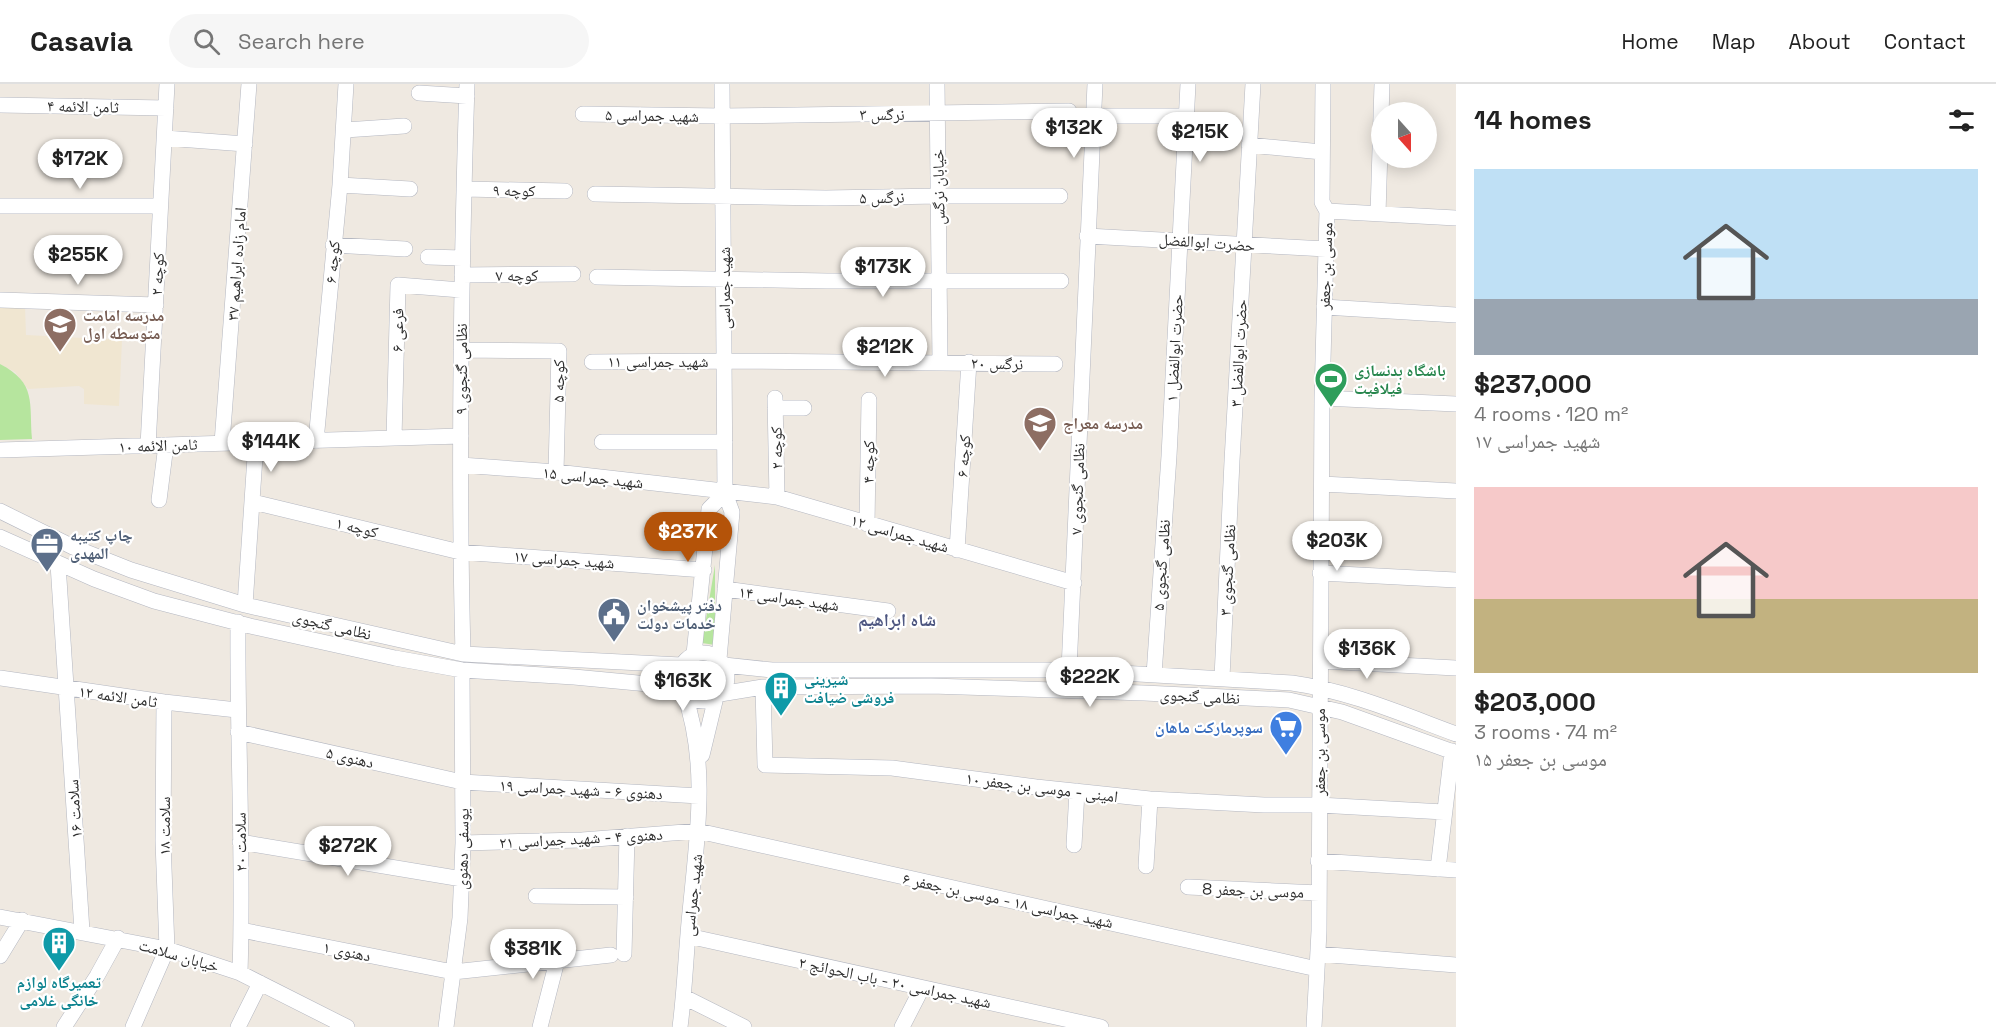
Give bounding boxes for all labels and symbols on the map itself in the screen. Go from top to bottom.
street label: ثامن الائمه ۴ [47,95,120,118]
north arrow [1371,102,1437,168]
street label: شهید جمراسی ۵ [605,104,699,127]
street label: نرگس ۳ [859,104,905,125]
pin: $132K [1032,108,1116,159]
pin: $215K [1158,112,1242,163]
pin: $172K [38,139,122,190]
street label: خیابان نرگس [927,149,950,225]
street label: کوچه ۹ [492,180,536,201]
street label: نرگس ۵ [859,187,905,208]
street label: امام زاده ابراهیم ۳۷ [222,207,251,321]
street label: موسی بن جعفر [1313,222,1338,311]
street label: حضرت ابوالفضل [1158,229,1256,256]
pin: $255K [36,235,120,286]
street label: کوچه ۶ [320,239,345,284]
street label: شهید جمراسی [714,247,735,329]
pin: $173K [841,247,925,298]
street label: کوچه ۲ [146,252,169,296]
street label: کوچه ۷ [496,265,539,286]
street label: حضرت ابوالفضل ۱ [1161,294,1188,402]
street label: حضرت ابوالفضل ۳ [1225,299,1252,407]
place label: مدرسه امامت متوسطه اول [83,305,164,344]
school or university icon: مدرسه امامت متوسطه اول [42,306,78,353]
street label: فرعی ۶ [387,308,408,352]
street label: نظامی گنجوی ۹ [451,323,472,415]
pin: $212K [843,327,927,378]
street label: شهید جمراسی ۱۱ [607,351,709,372]
street label: نرگس ۲۰ [971,353,1023,374]
street label: کوچه ۵ [548,359,569,403]
place label: باشگاه بدنسازی فیلافیت [1354,360,1446,399]
sports icon: باشگاه بدنسازی فیلافیت [1313,361,1349,408]
school or university icon: مدرسه معراج [1022,405,1058,452]
place label: مدرسه معراج [1063,413,1143,434]
pin: $144K [229,422,313,473]
street label: کوچه ۲ [766,426,787,470]
street label: ثامن الائمه ۱۰ [118,434,199,457]
street label: کوچه ۶ [952,434,975,478]
street label: کوچه ۴ [858,440,879,484]
street label: نظامی گنجوی ۷ [1065,443,1090,535]
street label: شهید جمراسی ۱۵ [542,462,644,493]
street label: شهید جمراسی ۱۲ [848,509,951,558]
street label: کوچه ۱ [334,512,381,543]
pin: $237K [646,512,730,563]
street label: نظامی گنجوی ۵ [1148,519,1175,611]
pin: $203K [1295,521,1379,572]
street label: نظامی گنجوی ۳ [1215,524,1240,616]
place label: چاپ‌ کتیبه المهدی [70,525,133,564]
office icon: چاپ‌ کتیبه المهدی [29,526,65,573]
street label: شهید جمراسی ۱۷ [513,545,615,574]
street label: شهید جمراسی ۱۴ [737,581,840,616]
place label: دفتر پیشخوان خدمات دولت [637,595,722,634]
public building icon: دفتر پیشخوان خدمات دولت [596,596,632,643]
street label: نظامی گنجوی [290,606,373,645]
district label: شاه ابراهیم [858,608,936,632]
pin: $136K [1325,629,1409,680]
pin: $222K [1048,657,1132,708]
pin: $163K [641,661,725,712]
place label: شیرینی فروشی ضیافت [804,669,895,708]
building icon: شیرینی فروشی ضیافت [763,670,799,717]
street label: ثامن الائمه ۱۲ [77,681,159,712]
street label: نظامی گنجوی [1159,684,1241,709]
street label: موسی بن جعفر [1309,708,1330,797]
supermarket icon: سوپرمارکت ماهان [1268,709,1304,756]
place label: سوپرمارکت ماهان [1155,717,1263,738]
street label: دهنوی ۵ [324,742,376,773]
street label: امینی - موسی بن جعفر ۱۰ [965,768,1119,807]
street label: دهنوی ۶ - شهید جمراسی ۱۹ [499,775,663,804]
street label: سلامت ۱۶ [62,779,87,839]
street label: سلامت ۱۸ [154,796,175,856]
street label: یوسفی دهنوی [451,808,474,890]
street label: سلامت ۲۰ [229,812,252,872]
street label: دهنوی ۴ - شهید جمراسی ۲۱ [499,824,663,853]
pin: $272K [306,826,390,877]
street label: شهید جمراسی [678,853,707,937]
street label: شهید جمراسی ۱۸ - موسی بن جعفر ۶ [901,868,1115,933]
street label: موسی بن جعفر 8 [1202,878,1304,903]
building icon: تعمیرگاه لوازم خانگی غلامی [41,925,77,972]
pin: $381K [491,929,575,980]
street label: خیابان سلامت [136,934,221,977]
street label: دهنوی ۱ [321,937,373,966]
street label: شهید جمراسی ۲۰ - باب الحوائج ۲ [797,952,993,1013]
place label: تعمیرگاه لوازم خانگی غلامی [17,972,102,1011]

